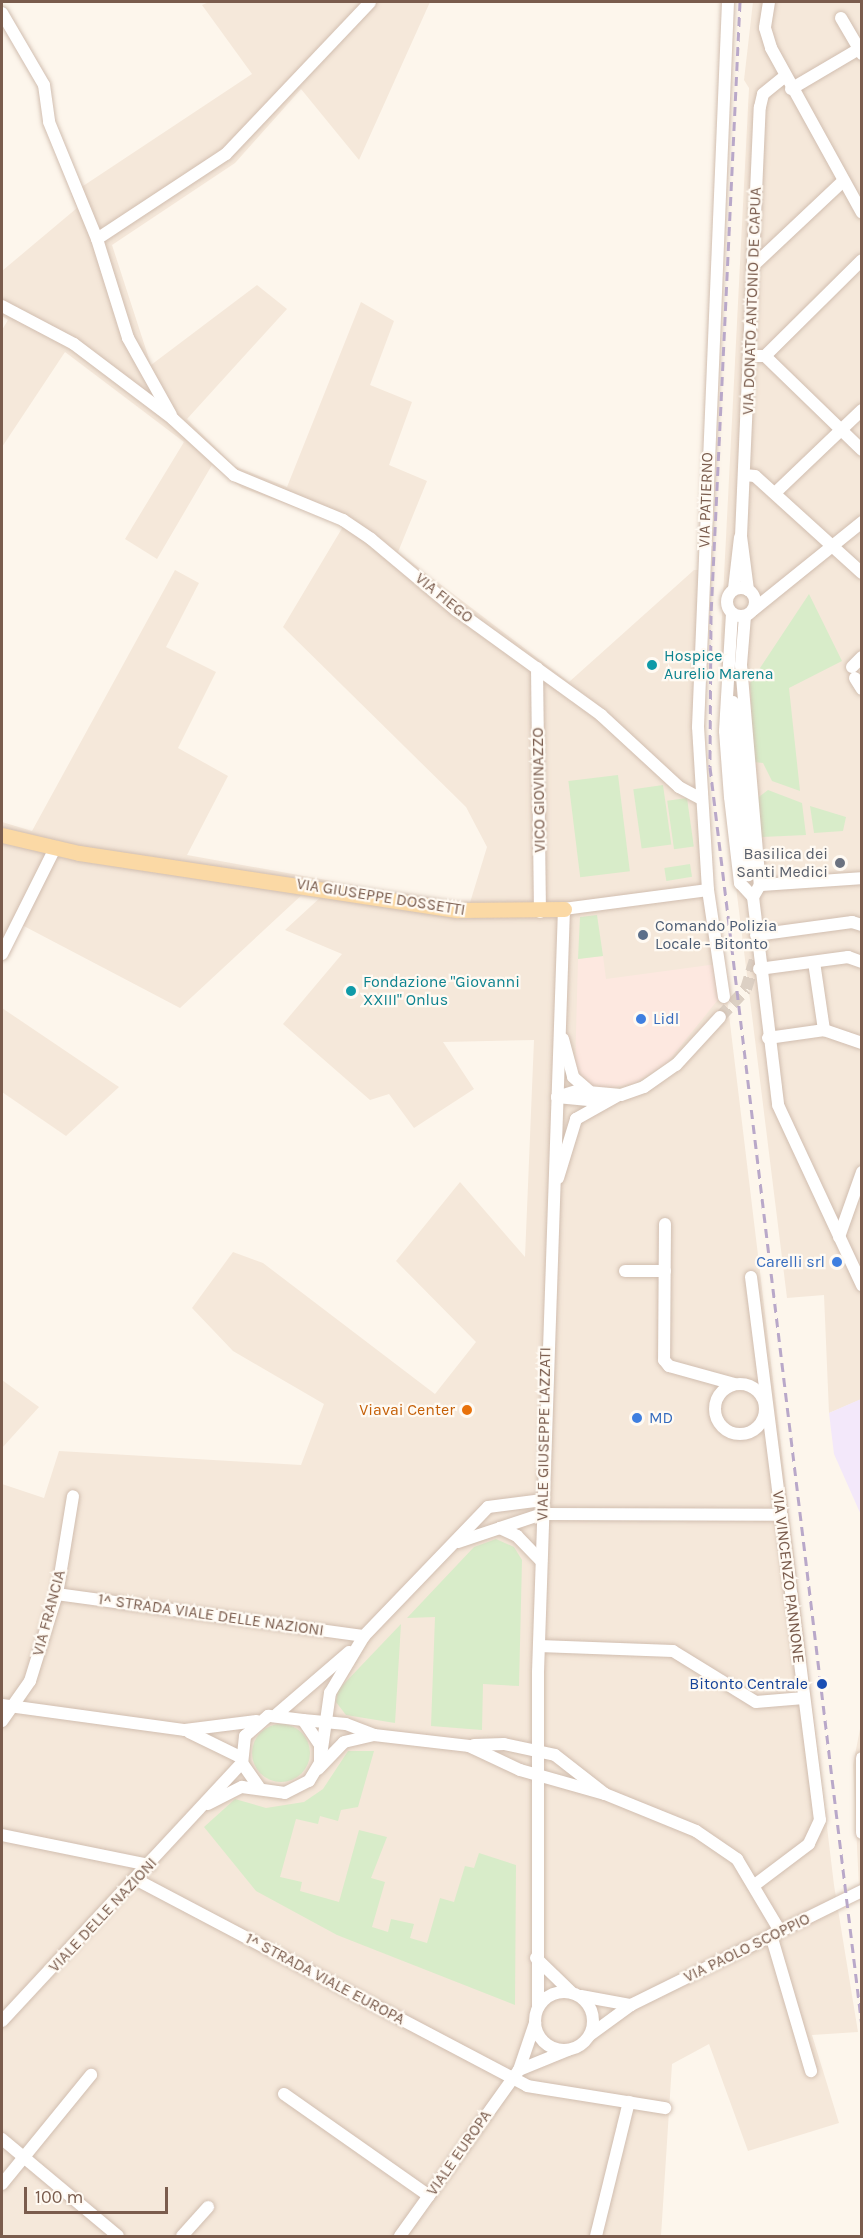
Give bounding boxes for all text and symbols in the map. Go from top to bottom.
street label: VIA DONATO ANTONIO DE CAPUA [738,187,766,415]
street label: VIA PATIERNO [695,452,717,548]
street label: VIA FIEGO [411,569,477,627]
place label: Hospice Aurelio Marena [664,646,773,684]
marker: Hospice Aurelio Marena [645,658,659,672]
street label: VICO GIOVINAZZO [528,727,550,853]
place label: Basilica dei Santi Medici [736,844,828,882]
marker: Basilica dei Santi Medici [833,856,847,870]
street label: VIA GIUSEPPE DOSSETTI [295,874,467,920]
place label: Comando Polizia Locale - Bitonto [655,916,777,954]
marker: Comando Polizia Locale - Bitonto [636,928,650,942]
place label: Fondazione "Giovanni XXIII" Onlus [363,972,520,1010]
marker: Fondazione "Giovanni XXIII" Onlus [344,984,358,998]
place label: Lidl [653,1009,679,1029]
marker: Lidl [634,1012,648,1026]
place label: Carelli srl [756,1252,825,1272]
marker: Carelli srl [830,1255,844,1269]
street label: VIALE GIUSEPPE LAZZATI [533,1347,555,1521]
place label: Viavai Center [359,1400,455,1420]
marker: Viavai Center [460,1403,474,1417]
place label: MD [649,1408,673,1428]
marker: MD [630,1411,644,1425]
street label: VIA VINCENZO PANNONE [768,1490,808,1664]
street label: VIA FRANCIA [28,1568,70,1658]
street label: 1^ STRADA VIALE DELLE NAZIONI [97,1590,325,1640]
place label: Bitonto Centrale [689,1674,808,1694]
marker: Bitonto Centrale [813,1675,831,1693]
street label: VIALE DELLE NAZIONI [45,1854,161,1976]
street label: VIA PAOLO SCOPPIO [681,1909,813,1987]
street label: 1^ STRADA VIALE EUROPA [242,1929,408,2029]
street label: VIALE EUROPA [422,2107,496,2199]
scale bar [27,2175,171,2213]
text: 100 m [35,2186,83,2208]

